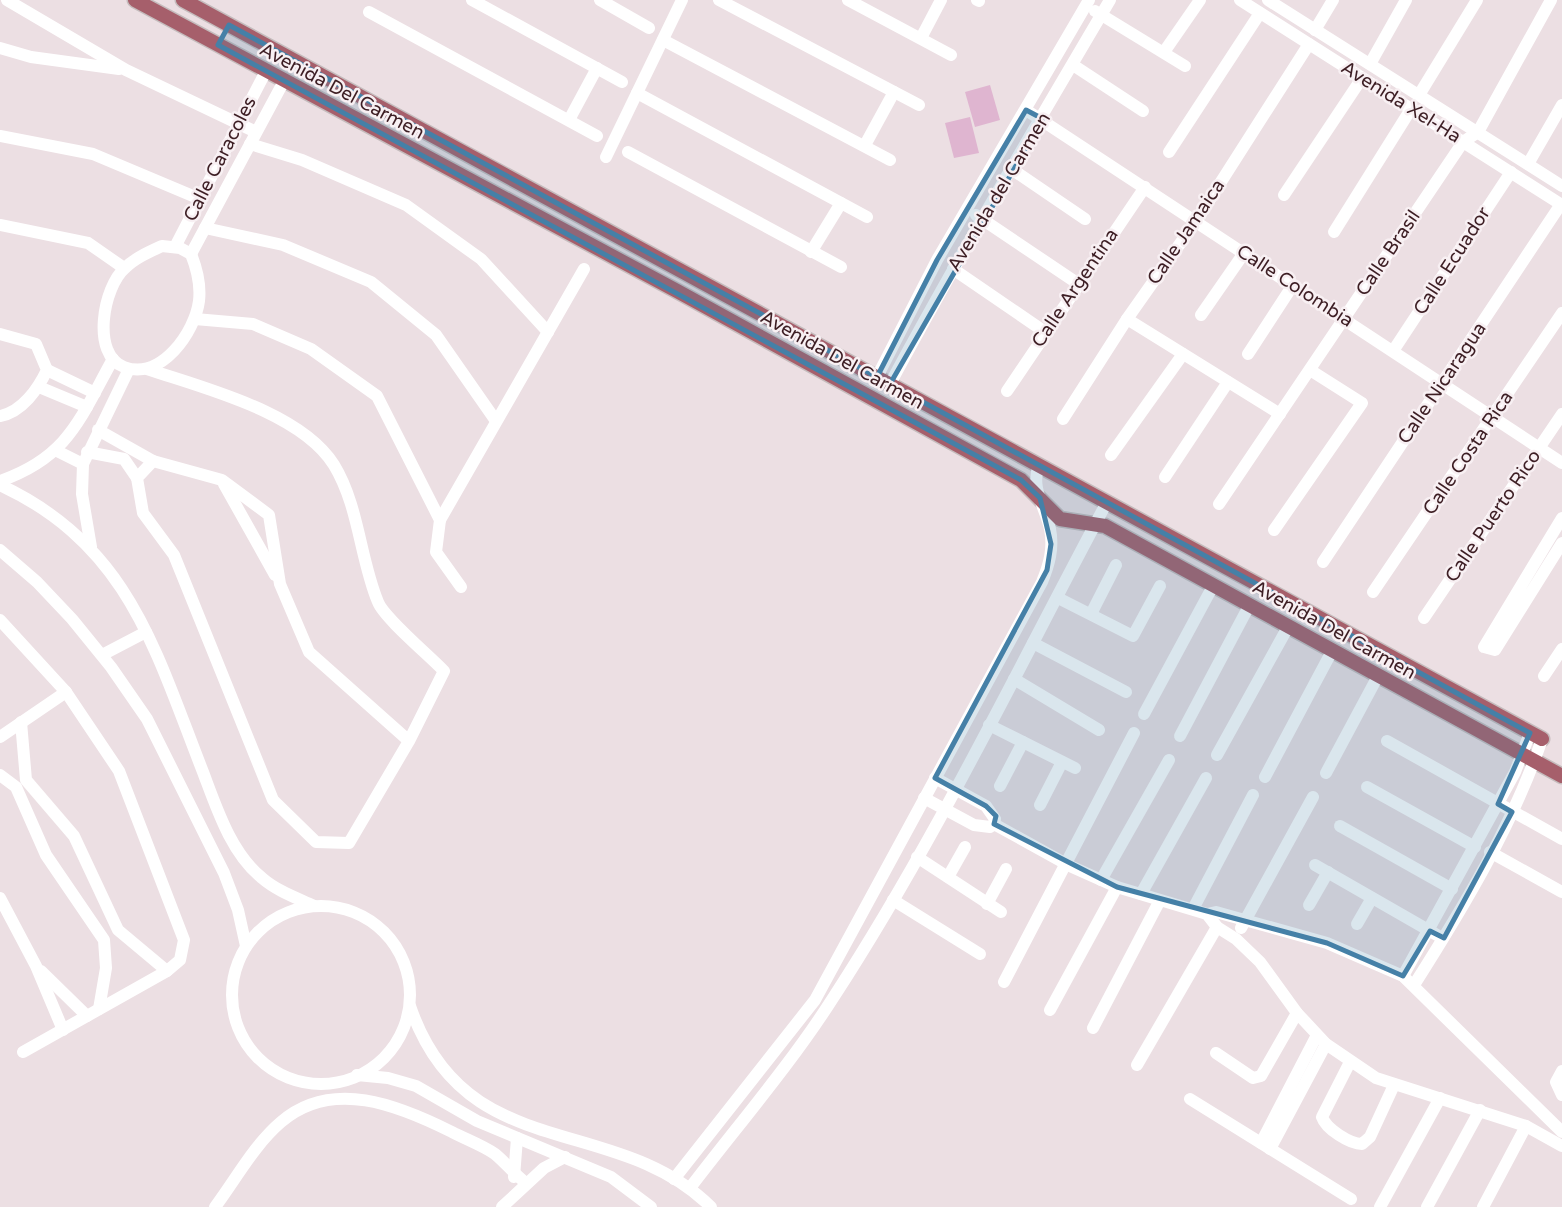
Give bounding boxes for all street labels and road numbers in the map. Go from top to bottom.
street label: Avenida Del Carmen [256,38,428,144]
street label: Avenida Xel-Ha [1337,56,1465,148]
street label: Calle Caracoles [179,93,261,225]
street label: Avenida del Carmen [943,109,1055,275]
street label: Calle Jamaica [1143,175,1229,289]
street label: Calle Ecuador [1409,202,1495,319]
street label: Calle Brasil [1351,206,1425,300]
street label: Calle Argentina [1027,224,1123,352]
street label: Calle Colombia [1233,240,1357,332]
street label: Avenida Del Carmen [756,306,928,414]
street label: Calle Nicaragua [1393,318,1491,448]
street label: Calle Costa Rica [1418,387,1518,519]
street label: Calle Puerto Rico [1441,446,1545,586]
street label: Avenida Del Carmen [1248,576,1420,684]

